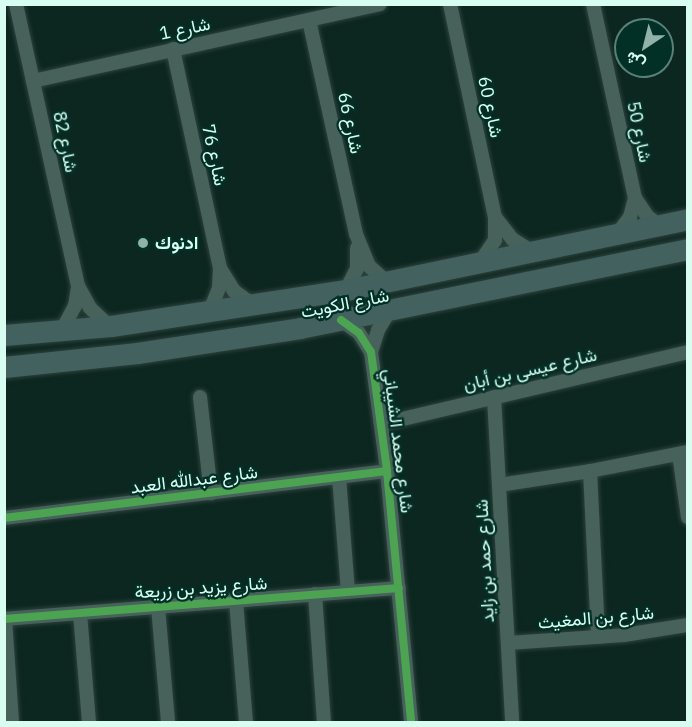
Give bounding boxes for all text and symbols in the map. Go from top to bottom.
street label: شارع 1 [158,13,212,45]
north arrow [614,18,674,78]
text: ش [621,47,648,75]
street label: شارع 60 [473,74,507,140]
street label: شارع 66 [333,90,367,156]
street label: شارع 50 [622,99,656,165]
street label: شارع 82 [48,109,82,175]
street label: شارع 76 [197,122,231,188]
place label: ادنوك [155,232,198,254]
marker: ادنوك [136,236,150,250]
street label: شارع الكويت [299,285,391,323]
street label: شارع عيسى بن أبان [461,344,599,396]
street label: شارع محمد الشيباني [378,368,418,514]
street label: شارع عبدالله العبد [129,461,259,499]
street label: شارع حمد بن زايد [471,499,499,623]
street label: شارع يزيد بن زريعة [134,573,268,603]
street label: شارع بن المغيث [537,602,655,634]

